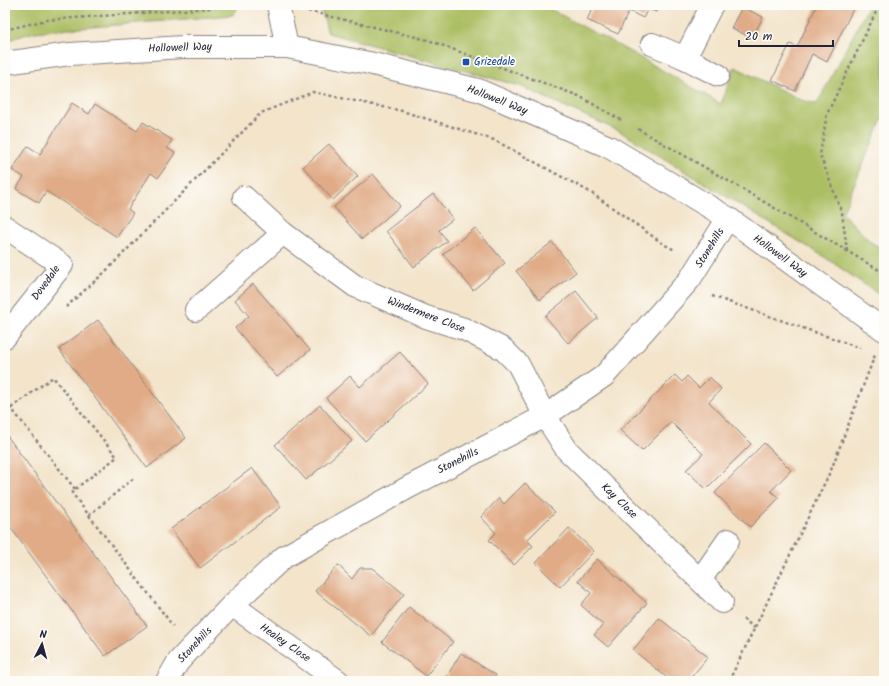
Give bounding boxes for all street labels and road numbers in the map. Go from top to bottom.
street label: Hollowell Way [148,38,213,58]
street label: Hollowell Way [464,80,531,120]
street label: Stonehills [691,224,730,272]
street label: Hollowell Way [749,230,812,283]
street label: Dovedale [27,262,65,304]
street label: Windermere Close [385,292,467,338]
street label: Stonehills [434,443,482,479]
street label: Kay Close [597,479,642,523]
street label: Healey Close [256,619,314,667]
street label: Stonehills [173,622,217,667]

